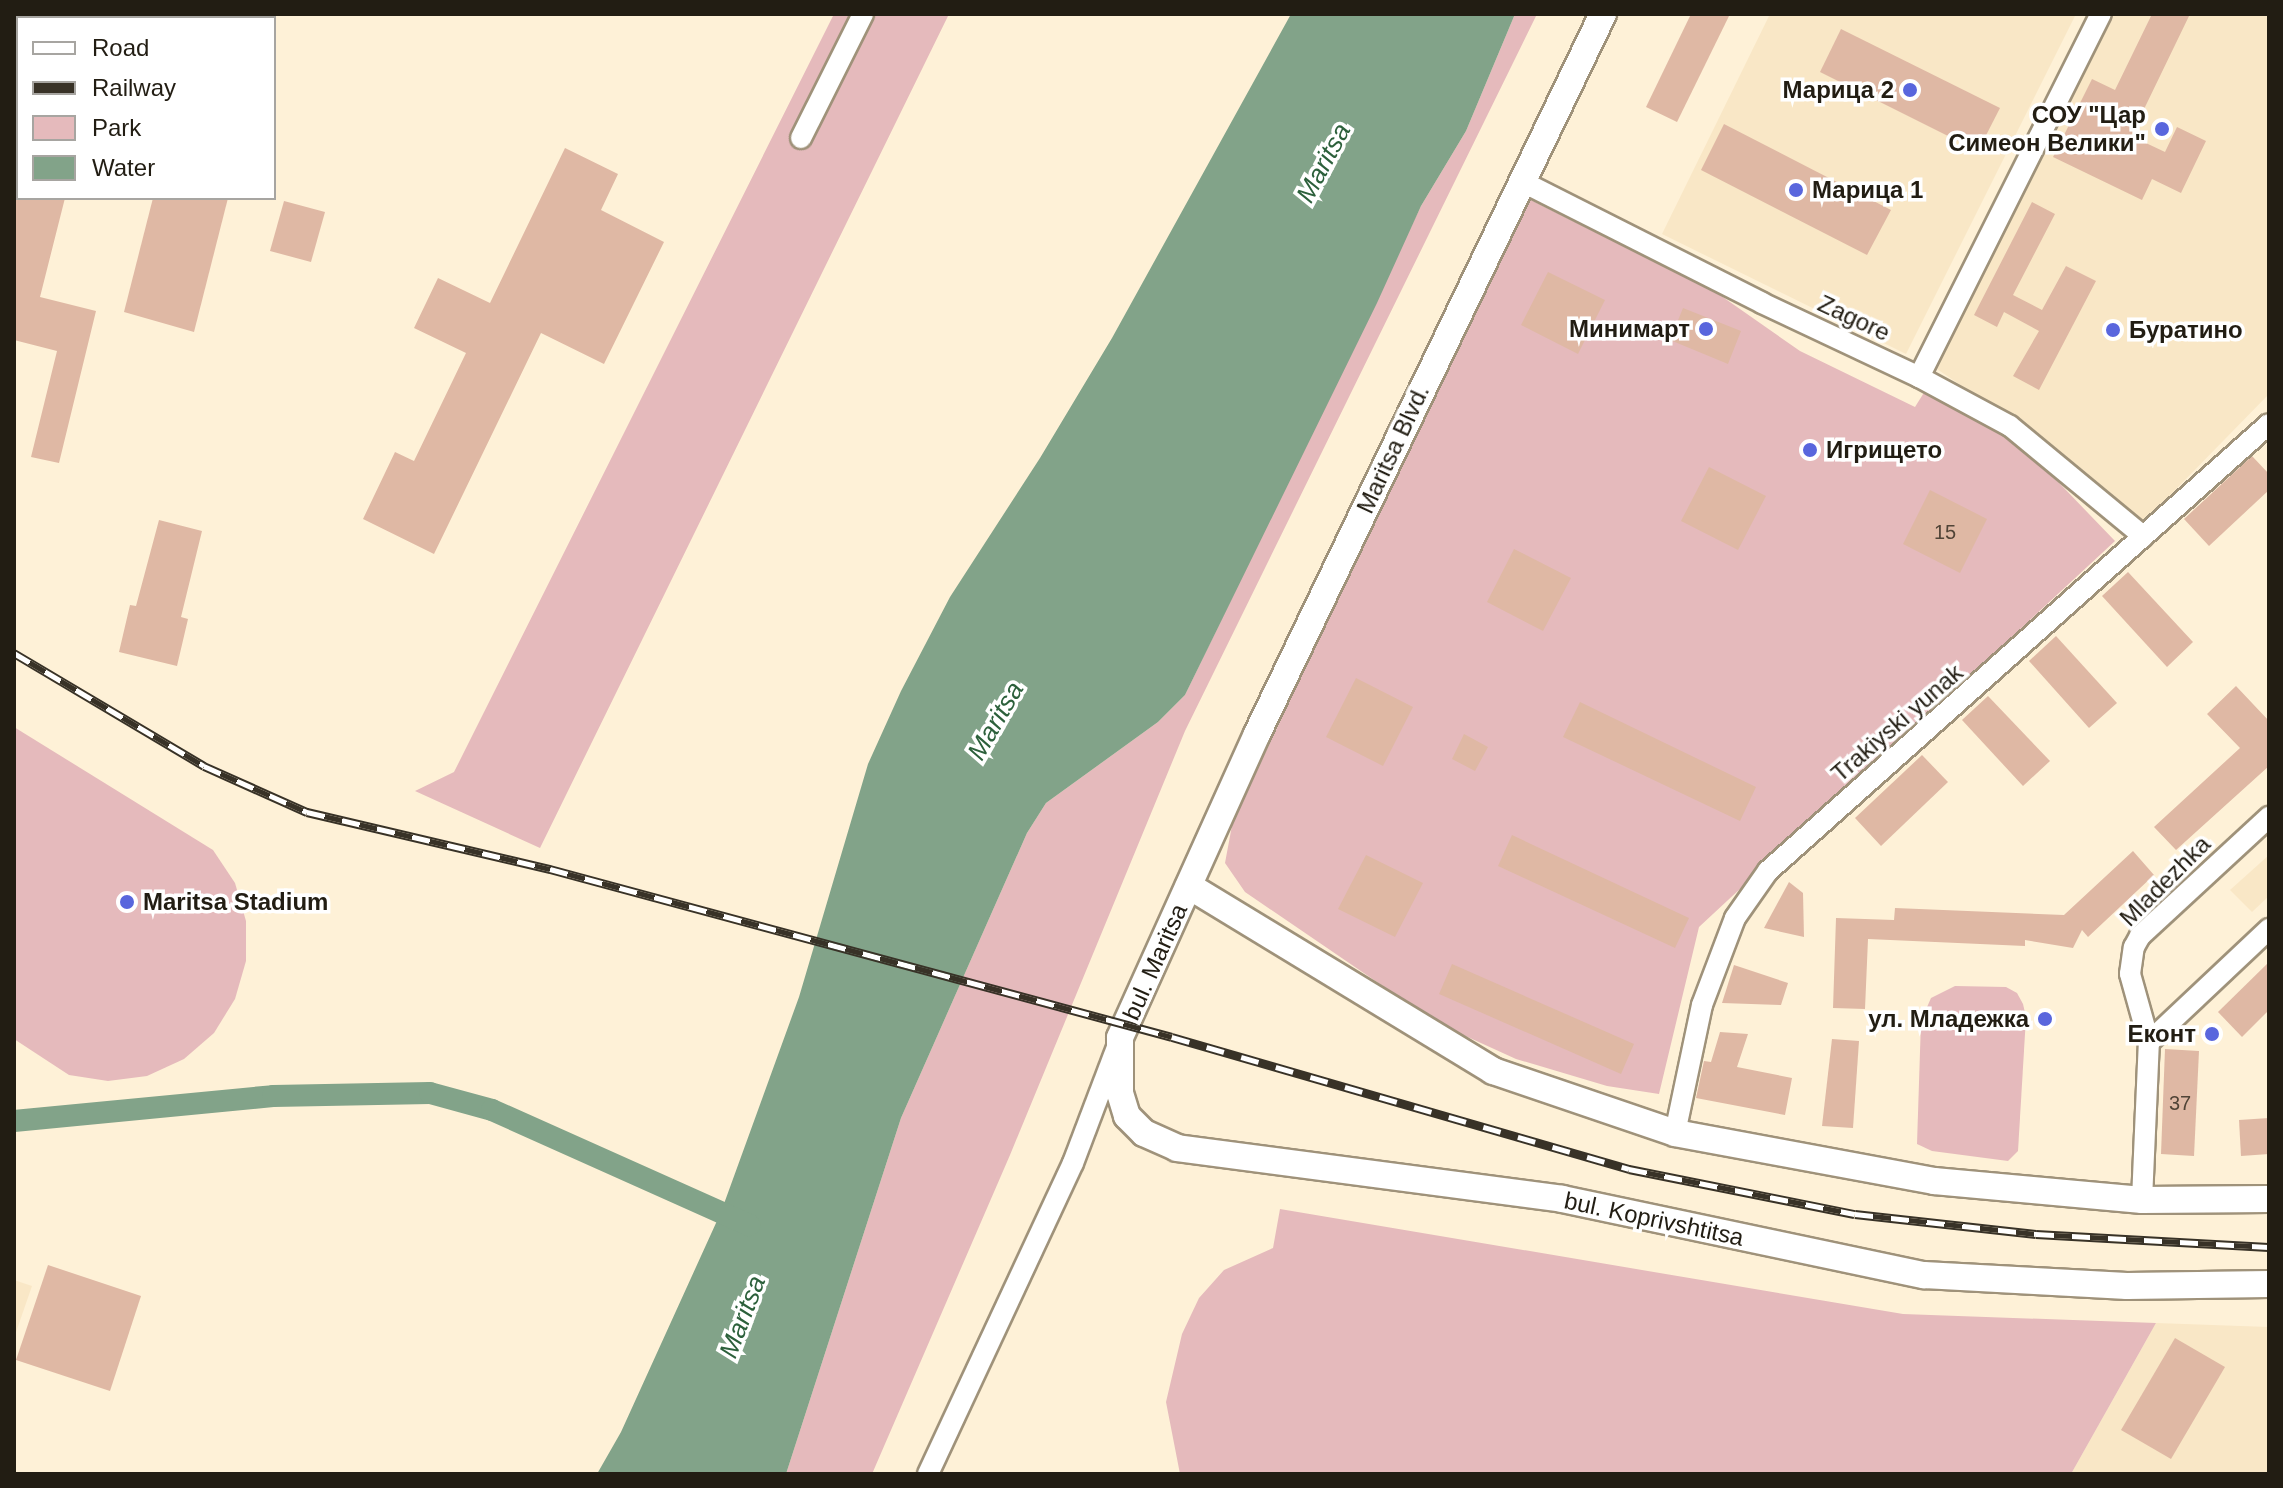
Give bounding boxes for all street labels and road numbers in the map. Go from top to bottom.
street label: Zagore [1813,289,1895,347]
street label: Maritsa Blvd. [1351,380,1435,518]
street label: Trakiyski yunak [1825,658,1969,788]
street label: Mladezhka [2114,830,2216,932]
street label: bul. Maritsa [1117,899,1193,1025]
street label: bul. Koprivshtitsa [1562,1186,1746,1252]

